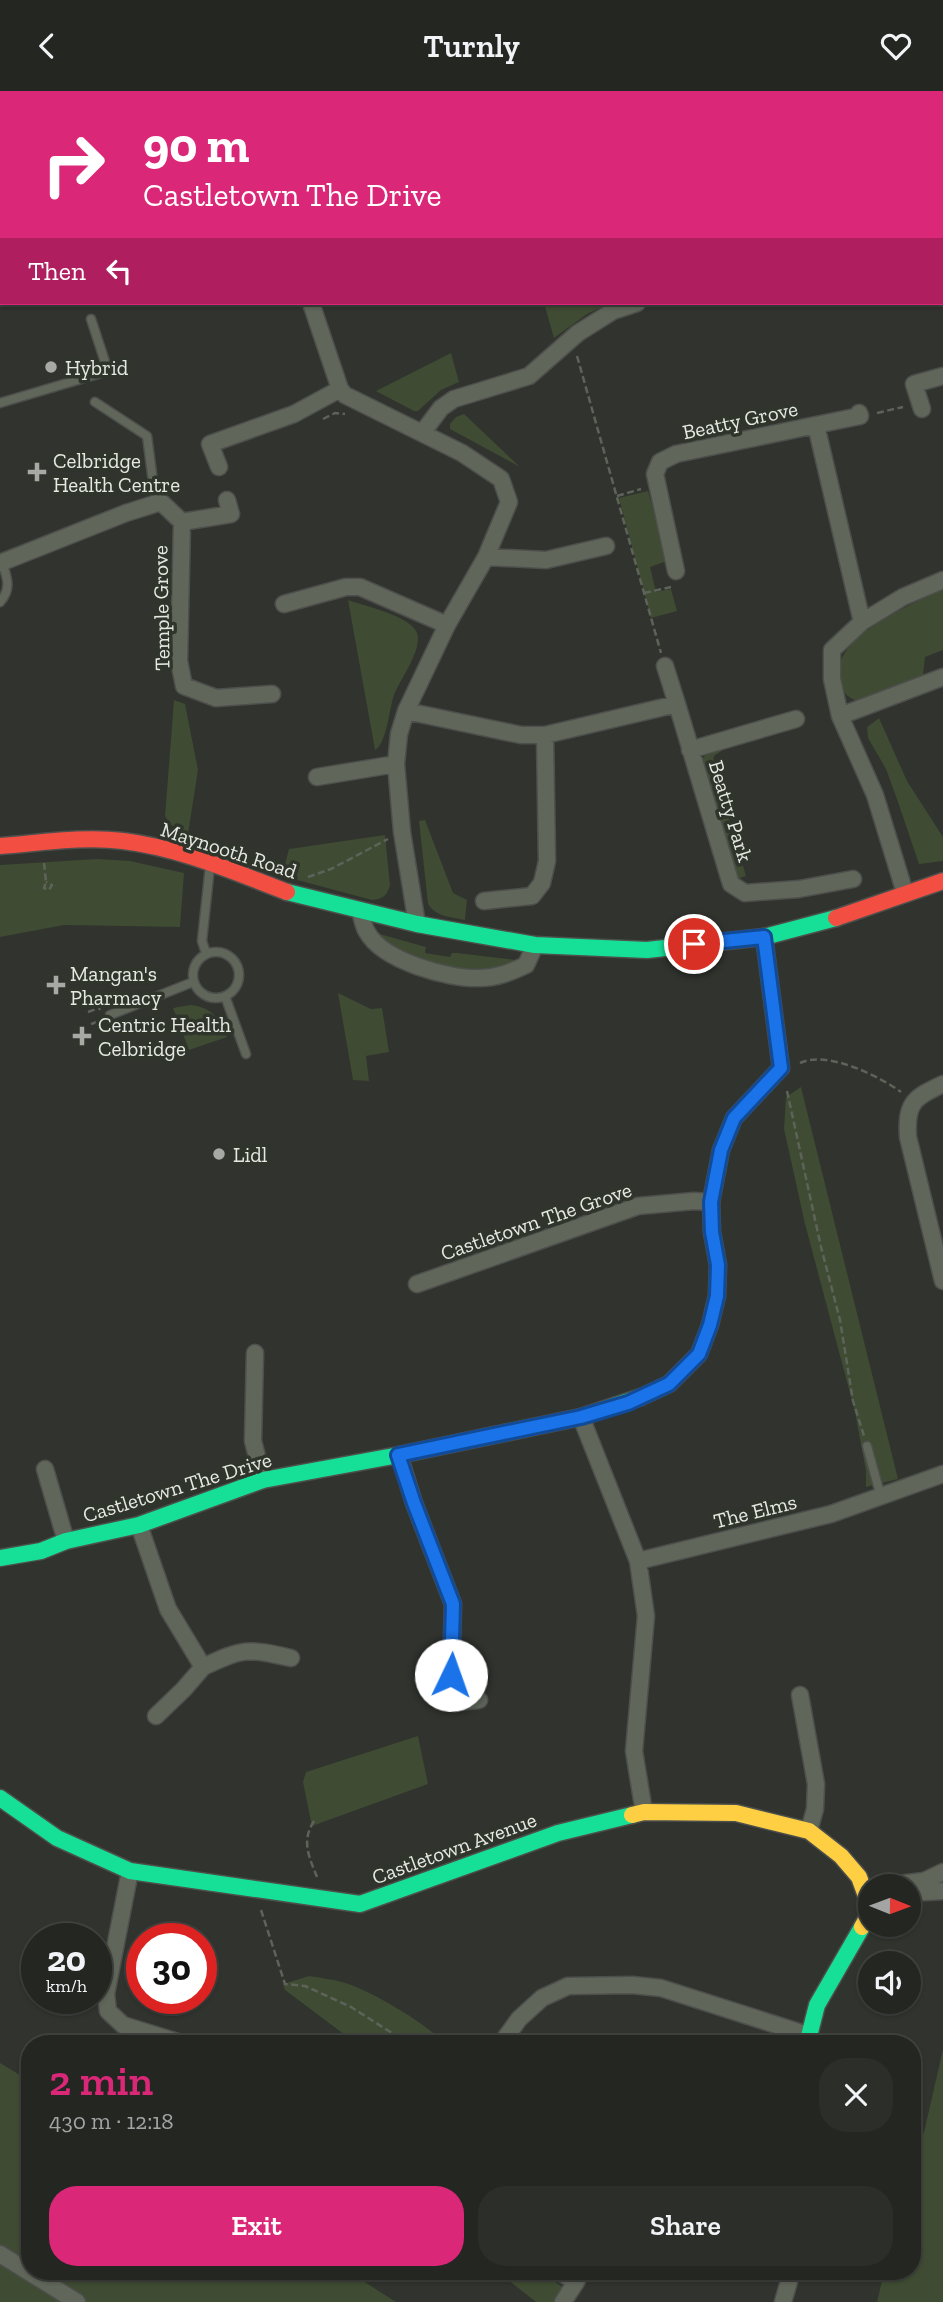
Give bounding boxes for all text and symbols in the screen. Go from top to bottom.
icon: back [28,27,66,65]
text: Turnly [423,27,520,65]
icon: heart [877,27,915,65]
text: 90 m [143,116,250,175]
icon: right [28,119,119,210]
text: Castletown The Drive [143,176,441,214]
icon: left [100,252,138,290]
text: Then [28,255,86,287]
place label: Hybrid [65,355,129,380]
marker: Hybrid [43,359,59,375]
street label: Beatty Grove [680,396,800,444]
place label: Celbridge Health Centre [53,448,180,497]
marker: Celbridge Health Centre [27,462,47,482]
street label: Temple Grove [147,545,175,671]
street label: Beatty Park [704,757,758,865]
street label: Maynooth Road [158,816,301,884]
pin [664,914,724,974]
icon: arrive [675,925,713,963]
place label: Mangan's Pharmacy [70,961,162,1010]
marker: Mangan's Pharmacy [48,977,64,993]
place label: Centric Health Celbridge [98,1012,231,1061]
marker: Centric Health Celbridge [72,1026,92,1046]
place label: Lidl [233,1142,268,1167]
marker: Lidl [211,1146,227,1162]
street label: Castletown The Grove [437,1177,635,1265]
street label: Castletown The Drive [80,1446,274,1528]
street label: The Elms [711,1489,799,1533]
position arrow [414,1638,488,1712]
street label: Castletown Avenue [368,1807,540,1889]
north arrow [858,1874,920,1937]
map controls [858,1874,921,2014]
speed limit sign: 30 [126,1923,217,2014]
text: 20 [47,1938,86,1980]
button: sound [858,1951,921,2014]
text: km/h [46,1975,87,1997]
text: 2 min [49,2055,153,2106]
button: close [819,2058,893,2132]
text: 430 m · 12:18 [49,2107,174,2135]
button: Exit [49,2186,464,2266]
button: Share [478,2186,893,2266]

